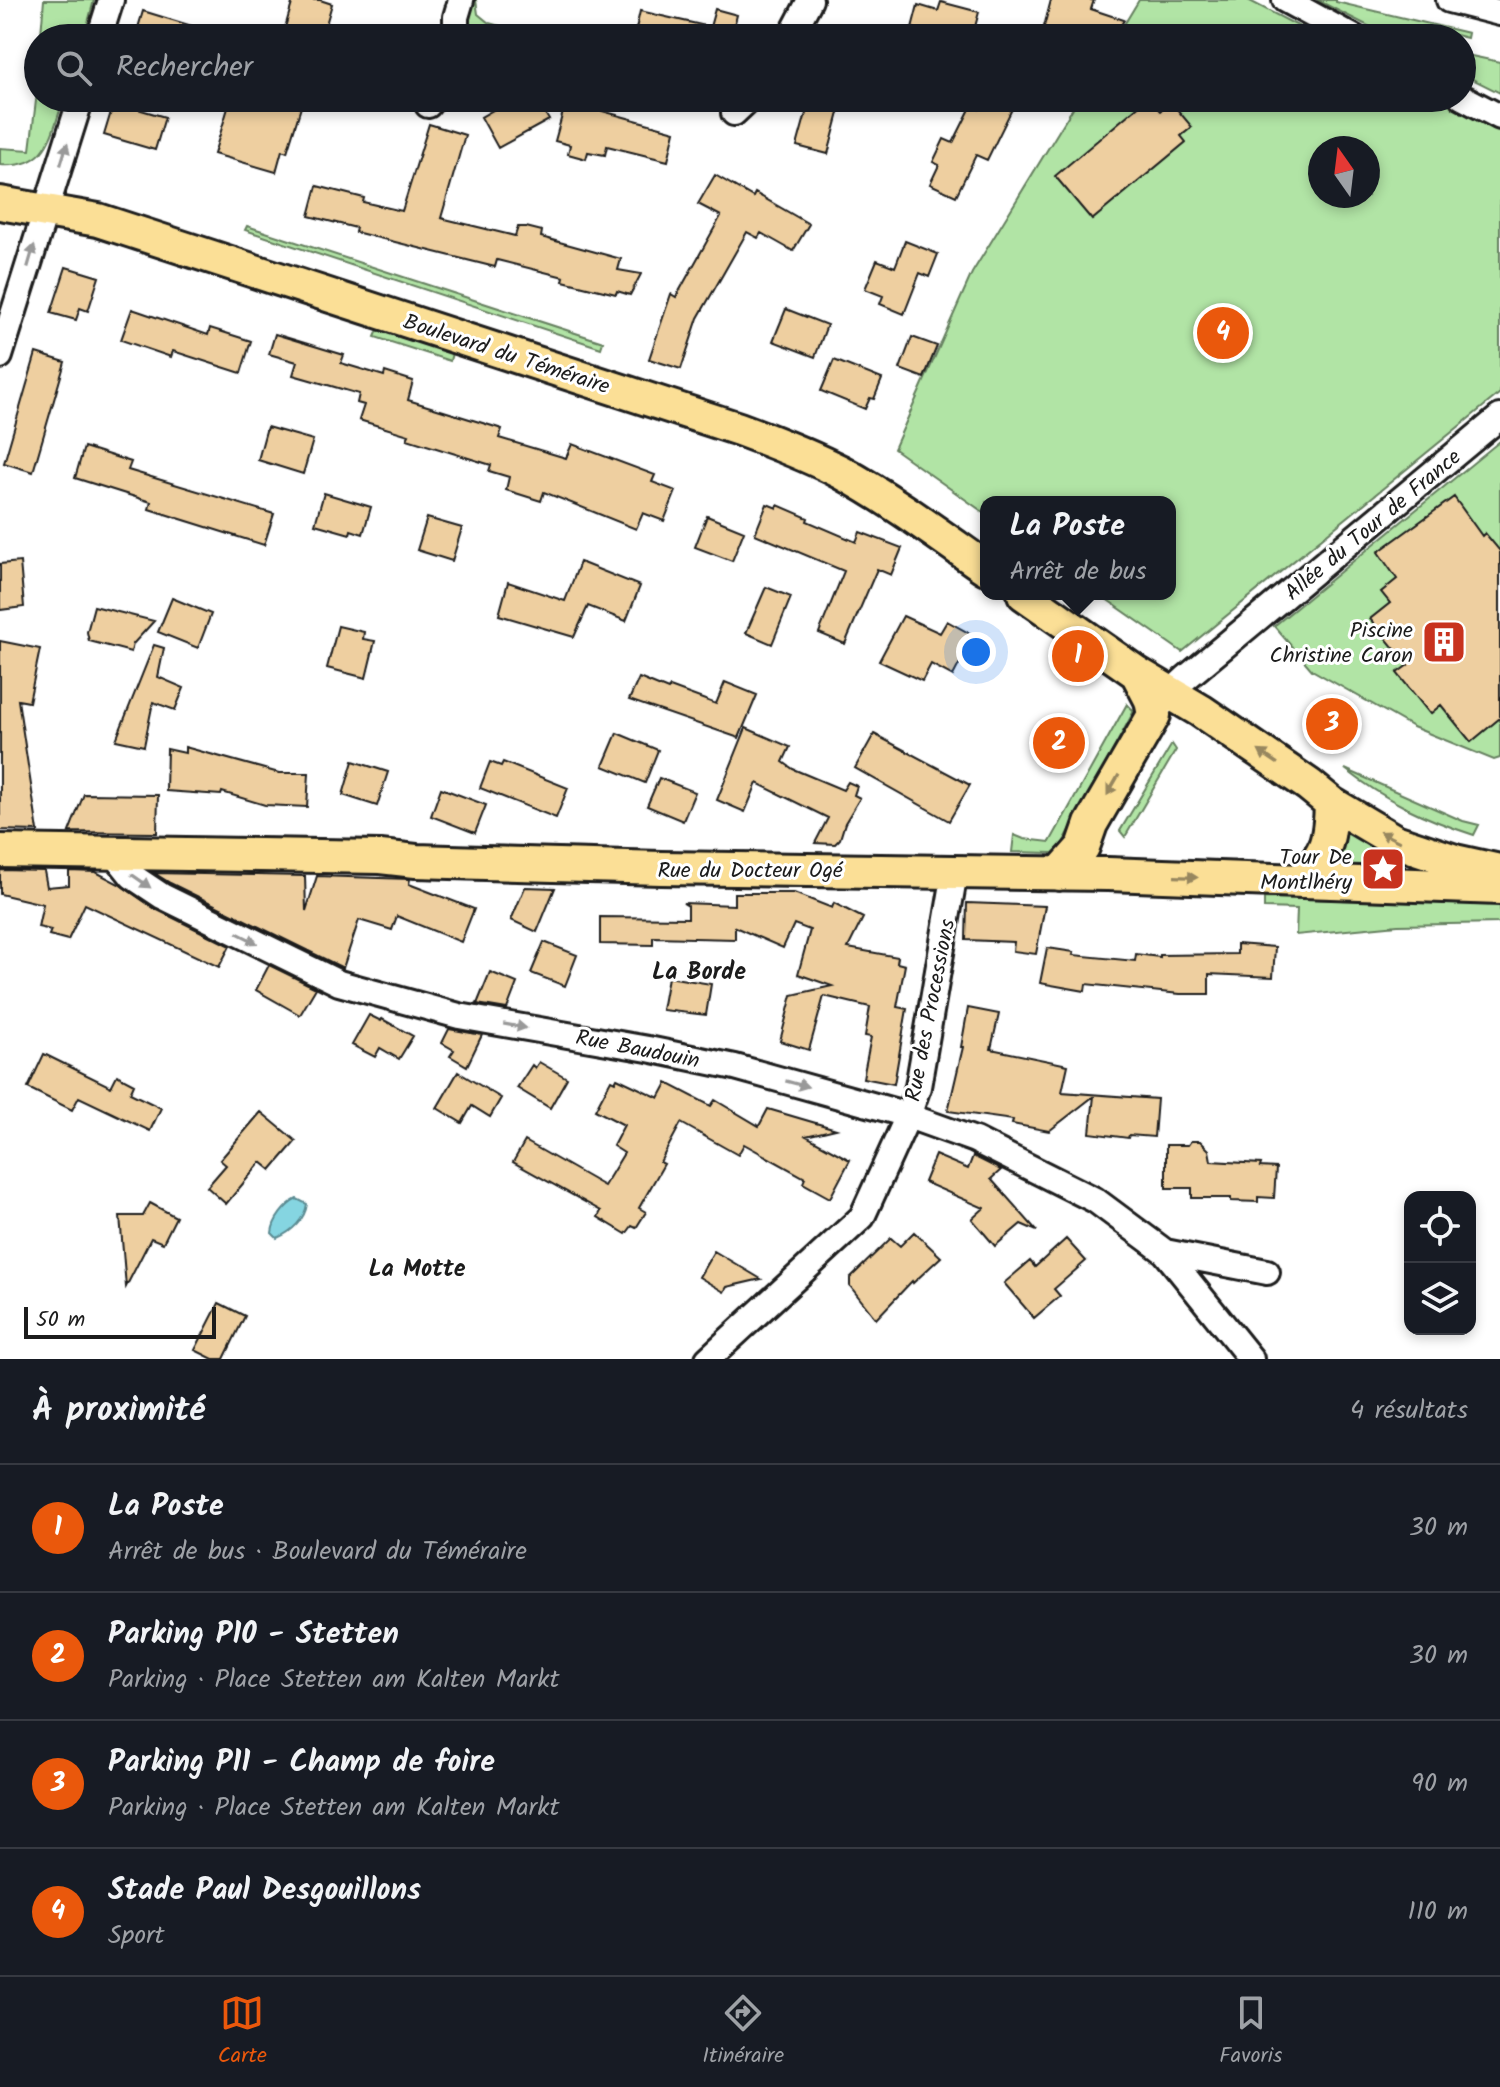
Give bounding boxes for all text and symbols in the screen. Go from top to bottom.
search box [24,24,1476,112]
text: Rechercher [116,44,253,92]
icon: search [52,46,96,90]
north arrow [1308,136,1380,208]
one-way arrow [58,142,71,166]
one-way arrow [25,244,38,268]
pin: 4 [1197,303,1249,363]
street label: Boulevard du Téméraire [398,305,614,405]
street label: Allée du Tour de France [1278,441,1470,611]
popup [980,496,1176,600]
text: La Poste [1009,503,1125,551]
text: Arrêt de bus [1009,551,1147,593]
place label: Piscine Christine Caron [1269,614,1413,674]
building icon: Piscine Christine Caron [1420,618,1468,666]
pin: 1 [1052,626,1104,686]
your location [956,632,996,672]
pin: 3 [1306,694,1358,754]
pin: 2 [1033,713,1085,773]
one-way arrow [1257,750,1279,765]
one-way arrow [1106,774,1120,796]
one-way arrow [1379,830,1402,844]
place label: Tour De Montlhéry [1260,841,1353,901]
place icon: Tour De Montlhéry [1359,845,1407,893]
street label: Rue du Docteur Ogé [657,854,844,889]
one-way arrow [1174,870,1199,883]
one-way arrow [131,873,152,888]
street label: Rue des Processions [897,916,966,1105]
one-way arrow [236,931,259,944]
district label: La Borde [652,953,746,992]
one-way arrow [503,1020,528,1033]
street label: Rue Baudouin [573,1021,702,1080]
one-way arrow [785,1078,810,1090]
map controls [1404,1191,1476,1335]
button: locate [1404,1191,1476,1263]
district label: La Motte [368,1250,466,1289]
button: layers [1404,1263,1476,1335]
scale bar [24,1303,216,1339]
text: 50 m [36,1303,85,1338]
text: À proximité [32,1384,205,1438]
text: 4 résultats [1350,1390,1468,1432]
text: La Poste [108,1483,224,1531]
text: 1 [54,1507,62,1549]
text: 30 m [1409,1507,1468,1549]
text: Arrêt de bus · Boulevard du Téméraire [108,1531,527,1573]
text: Parking P10 - Stetten [108,1611,399,1659]
text: 2 [50,1635,66,1677]
text: 30 m [1409,1635,1468,1677]
text: Parking · Place Stetten am Kalten Markt [108,1659,559,1701]
text: Parking P11 - Champ de foire [108,1739,495,1787]
text: 3 [51,1763,65,1805]
text: 90 m [1411,1763,1468,1805]
text: Parking · Place Stetten am Kalten Markt [108,1787,559,1829]
text: Stade Paul Desgouillons [108,1867,421,1915]
text: 4 [51,1891,65,1933]
text: 110 m [1408,1891,1468,1933]
text: Sport [108,1915,165,1957]
tab: Carte [218,1991,267,2074]
tab: Itinéraire [702,1991,784,2074]
tab: Favoris [1219,1991,1282,2074]

